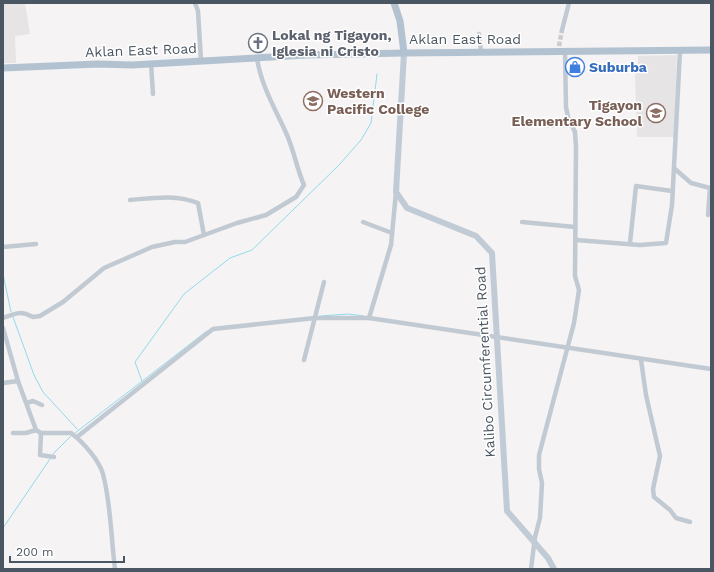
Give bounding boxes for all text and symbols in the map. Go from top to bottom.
place label: Lokal ng Tigayon, Iglesia ni Cristo [272,27,392,59]
street label: Aklan East Road [409,31,521,47]
church icon: Lokal ng Tigayon, Iglesia ni Cristo [247,32,269,54]
street label: Aklan East Road [85,40,197,60]
shop icon: Suburba [564,56,586,78]
place label: Suburba [589,59,648,75]
place label: Western Pacific College [327,85,429,117]
school or university icon: Western Pacific College [302,90,324,112]
place label: Tigayon Elementary School [512,97,642,129]
school or university icon: Tigayon Elementary School [645,102,667,124]
street label: Kalibo Circumferential Road [472,266,498,458]
scale bar [10,538,124,564]
text: 200 m [16,545,53,559]

